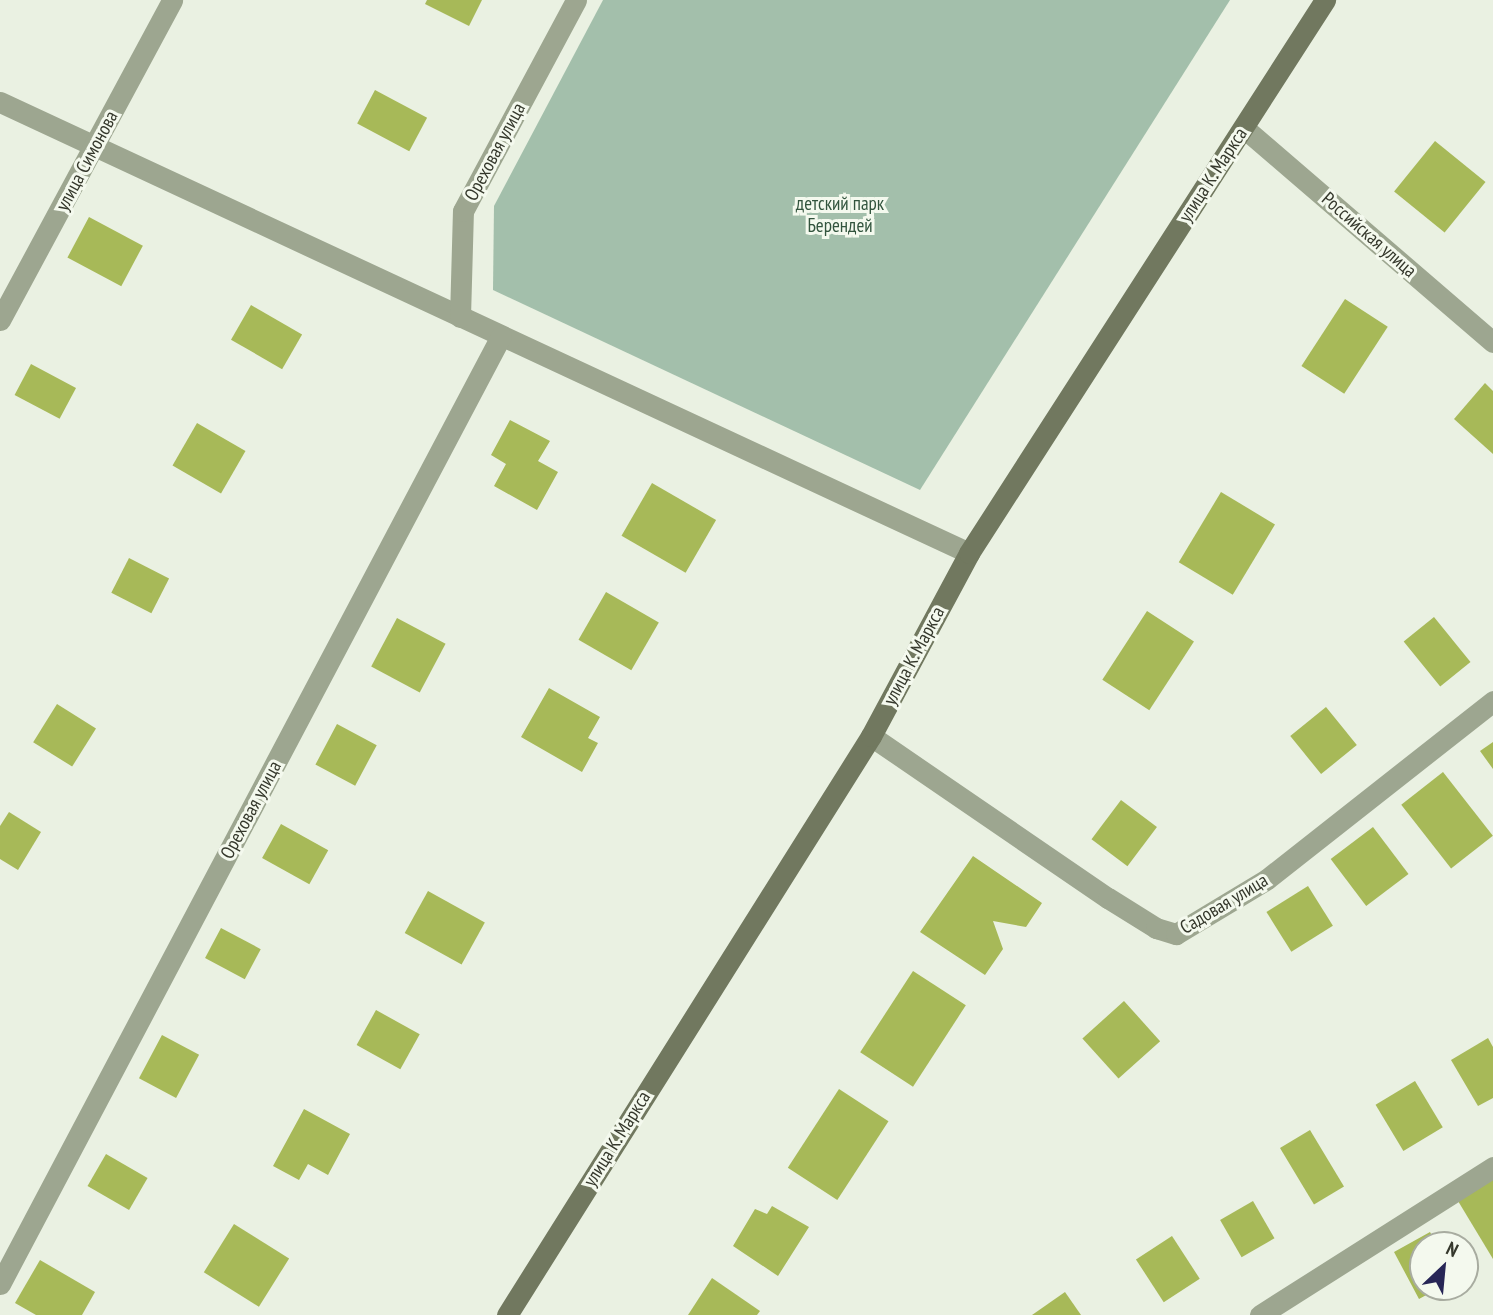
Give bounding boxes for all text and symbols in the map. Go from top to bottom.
street label: Ореховая улица [460,99,530,205]
street label: улица Симонова [51,107,123,215]
street label: улица К. Маркса [1174,123,1252,227]
street label: Российская улица [1317,188,1421,282]
park label: детский парк Берендей [796,193,884,237]
street label: улица К. Маркса [878,602,950,710]
street label: Ореховая улица [216,757,286,863]
street label: Садовая улица [1176,869,1272,939]
street label: улица К. Маркса [578,1087,656,1191]
north arrow [1409,1231,1479,1301]
text: N [1442,1236,1462,1262]

